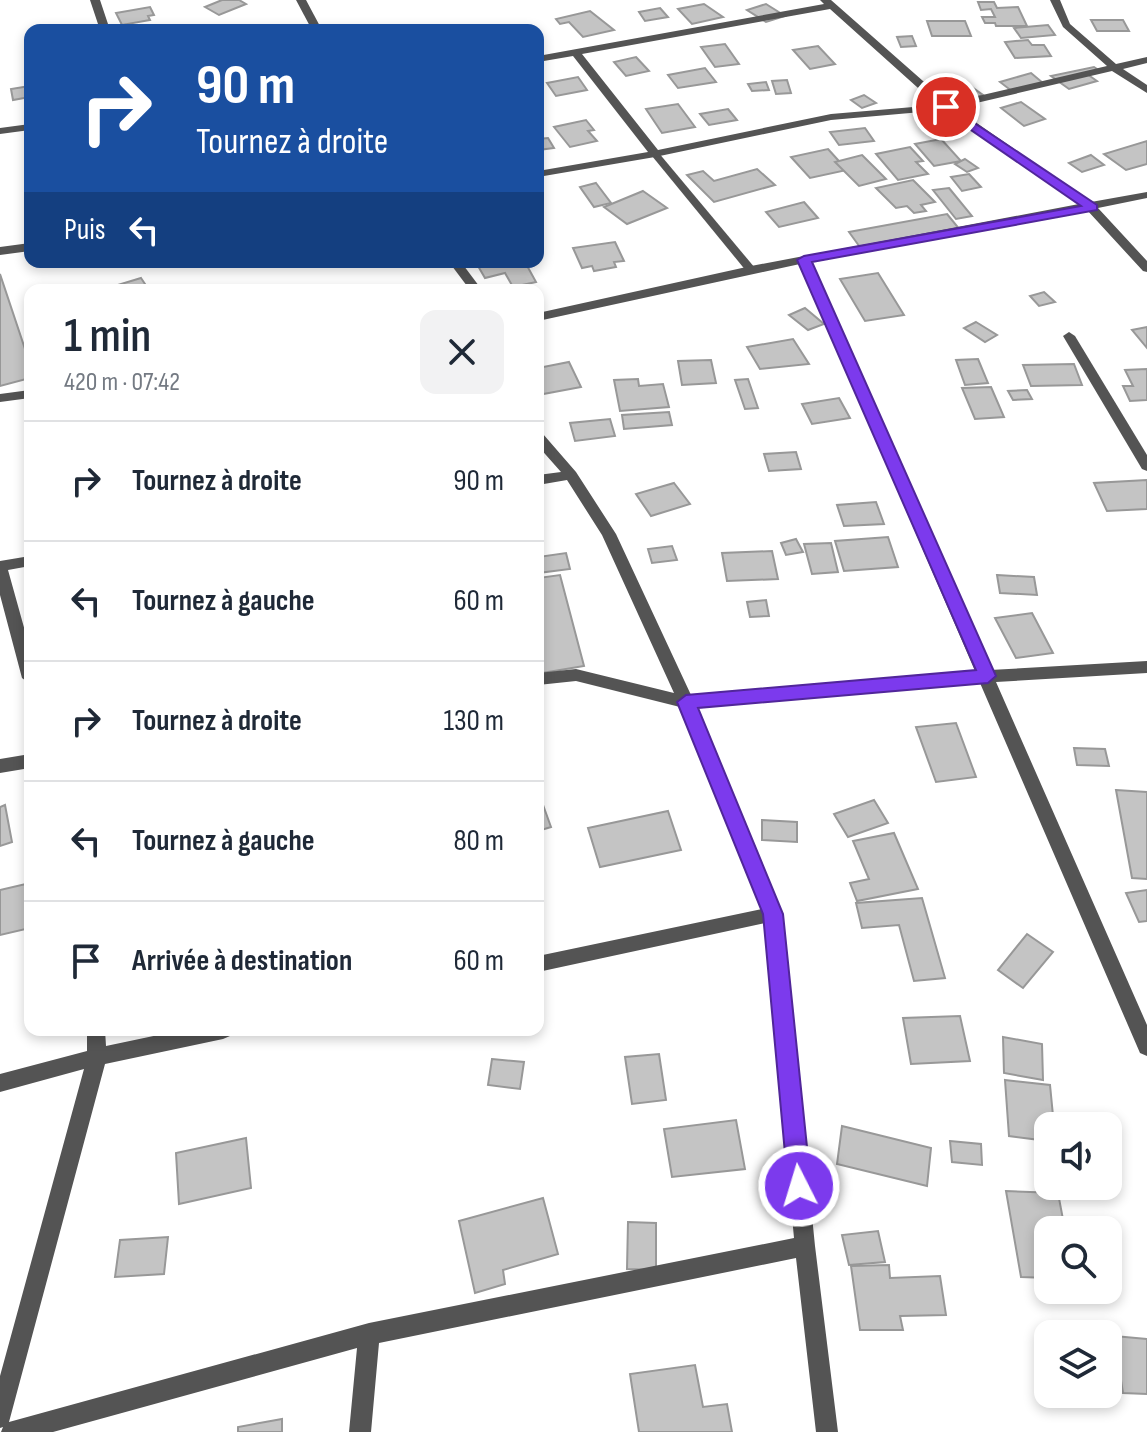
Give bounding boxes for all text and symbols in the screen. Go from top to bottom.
text: 90 m [196,53,295,120]
icon: right [64,56,168,160]
pin [912,73,980,141]
icon: arrive [924,85,968,129]
text: Tournez à droite [196,121,388,164]
icon: left [122,208,166,252]
text: Puis [64,212,106,248]
text: 1 min [64,308,151,365]
button: close [420,310,504,394]
text: 420 m · 07:42 [64,367,180,398]
icon: right [64,459,108,503]
text: Tournez à droite [132,463,302,499]
text: 90 m [453,463,504,499]
icon: left [64,579,108,623]
text: Tournez à gauche [132,583,315,619]
text: 60 m [453,583,504,619]
icon: right [64,699,108,743]
text: Tournez à droite [132,703,302,739]
text: 130 m [444,703,504,739]
icon: left [64,819,108,863]
text: Tournez à gauche [132,823,315,859]
text: 80 m [453,823,504,859]
icon: arrive [64,939,108,983]
text: Arrivée à destination [132,943,352,979]
text: 60 m [453,943,504,979]
map controls [1034,1112,1122,1408]
button: sound [1034,1112,1122,1200]
position arrow [757,1144,841,1228]
button: search [1034,1216,1122,1304]
button: layers [1034,1320,1122,1408]

